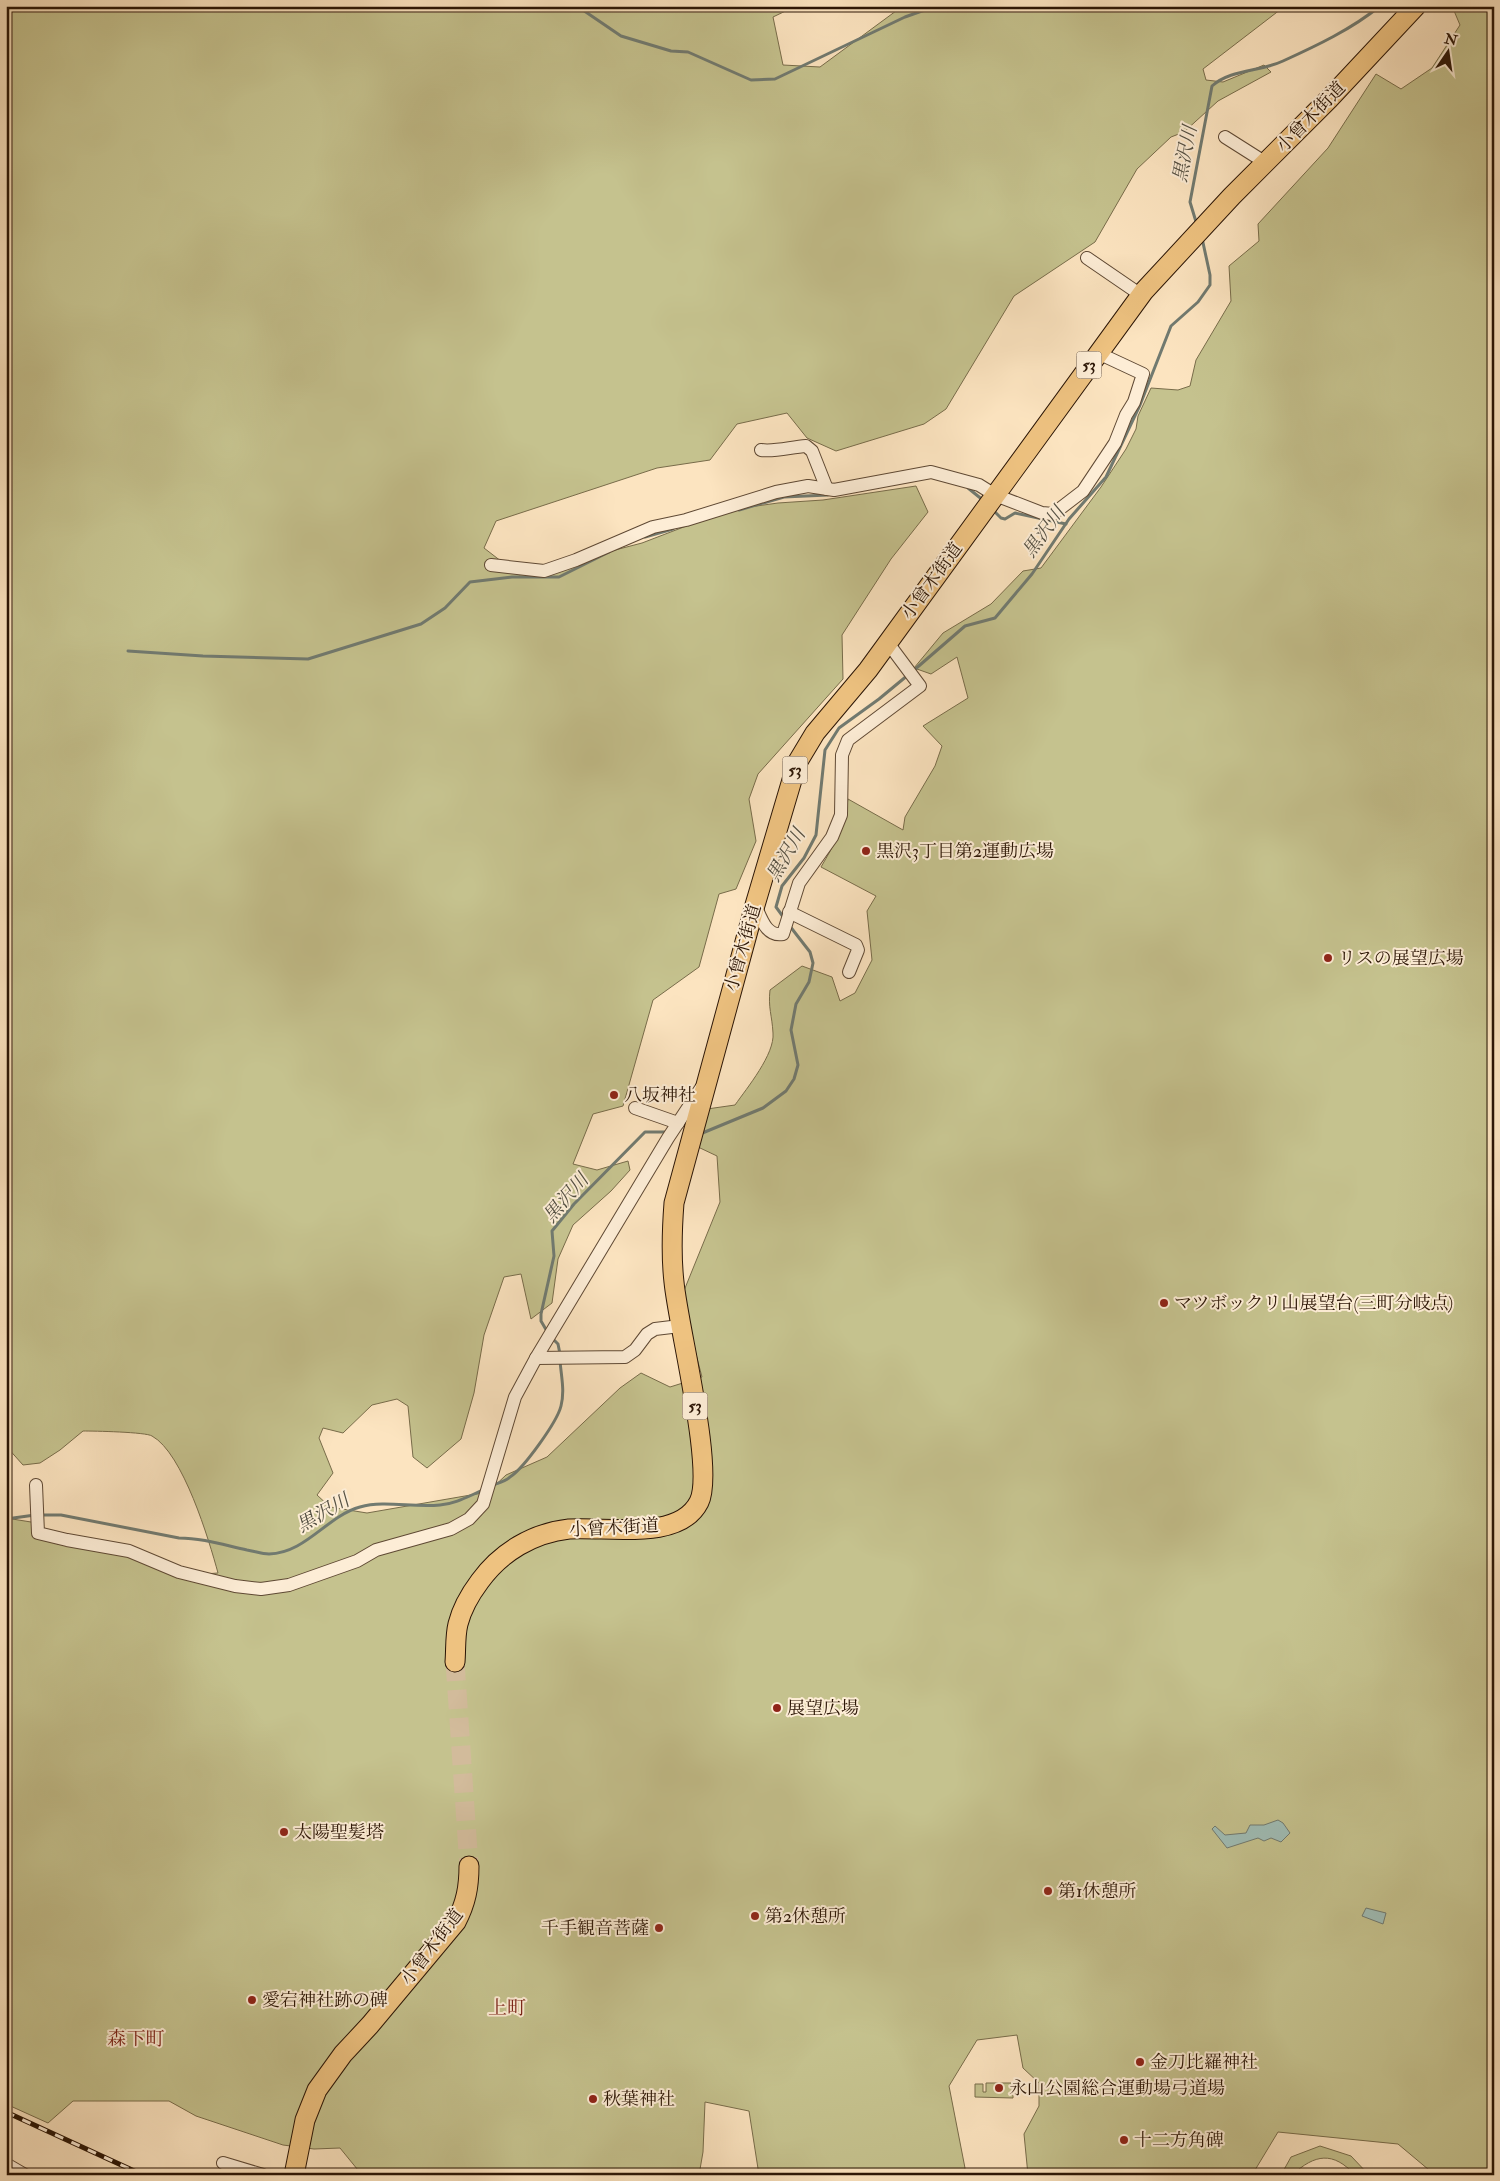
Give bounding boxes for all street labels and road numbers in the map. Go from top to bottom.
street label: 小曾木街道 [1271,77,1351,157]
road number: 53 [1076,352,1102,378]
street label: 小曾木街道 [896,538,968,624]
road number: 53 [782,756,808,784]
street label: 小曾木街道 [720,902,766,994]
road number: 53 [682,1392,708,1420]
street label: 小曾木街道 [568,1514,660,1542]
street label: 小曾木街道 [396,1904,468,1990]

